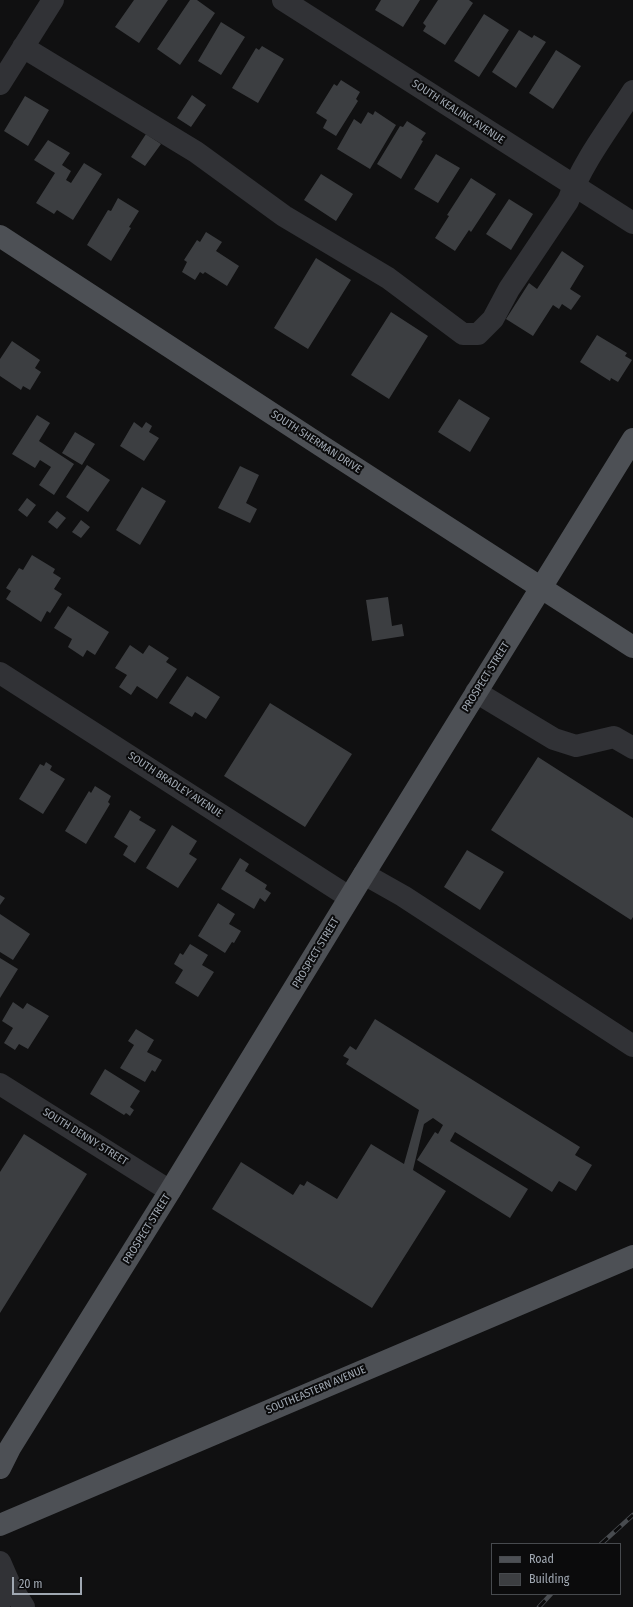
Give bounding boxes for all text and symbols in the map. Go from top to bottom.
street label: SOUTH KEALING AVENUE [409,77,507,147]
street label: SOUTH SHERMAN DRIVE [268,408,364,476]
street label: PROSPECT STREET [459,640,513,714]
street label: SOUTH BRADLEY AVENUE [125,749,225,821]
street label: PROSPECT STREET [290,915,342,991]
street label: SOUTH DENNY STREET [40,1105,130,1169]
street label: PROSPECT STREET [120,1192,174,1266]
street label: SOUTHEASTERN AVENUE [264,1363,368,1417]
legend [491,1543,621,1595]
text: Road [529,1552,554,1566]
scale bar [14,1569,84,1595]
text: Building [529,1572,569,1586]
text: 20 m [19,1577,43,1591]

